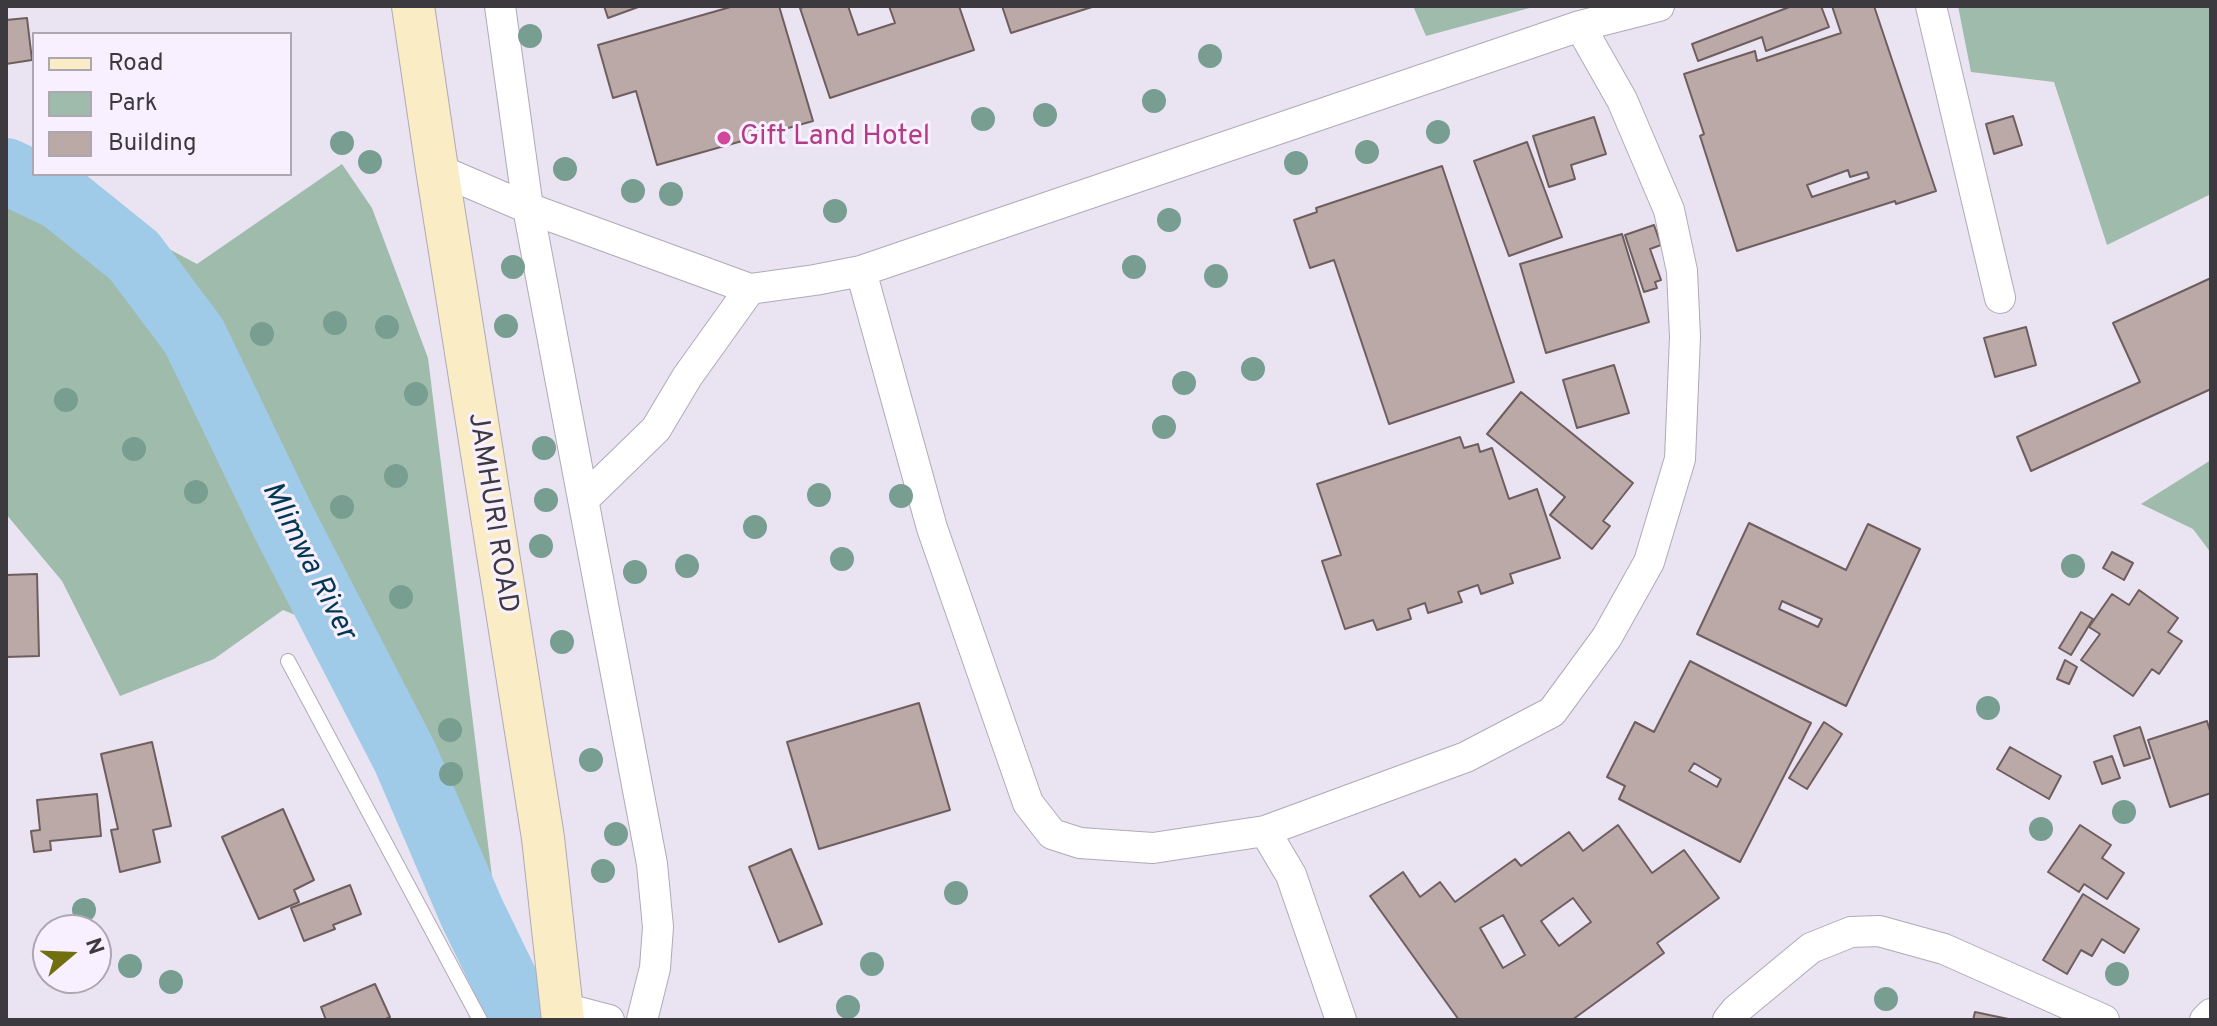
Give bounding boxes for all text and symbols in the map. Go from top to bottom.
legend [32,32,292,176]
text: Road [108,49,164,79]
text: Park [108,89,158,119]
place label: Gift Land Hotel [740,121,930,155]
text: Building [108,129,197,159]
marker: Gift Land Hotel [715,129,733,147]
street label: JAMHURI ROAD [459,410,523,616]
water label: Mlimwa River [252,477,362,647]
north arrow [32,914,112,994]
text: N [78,935,109,959]

